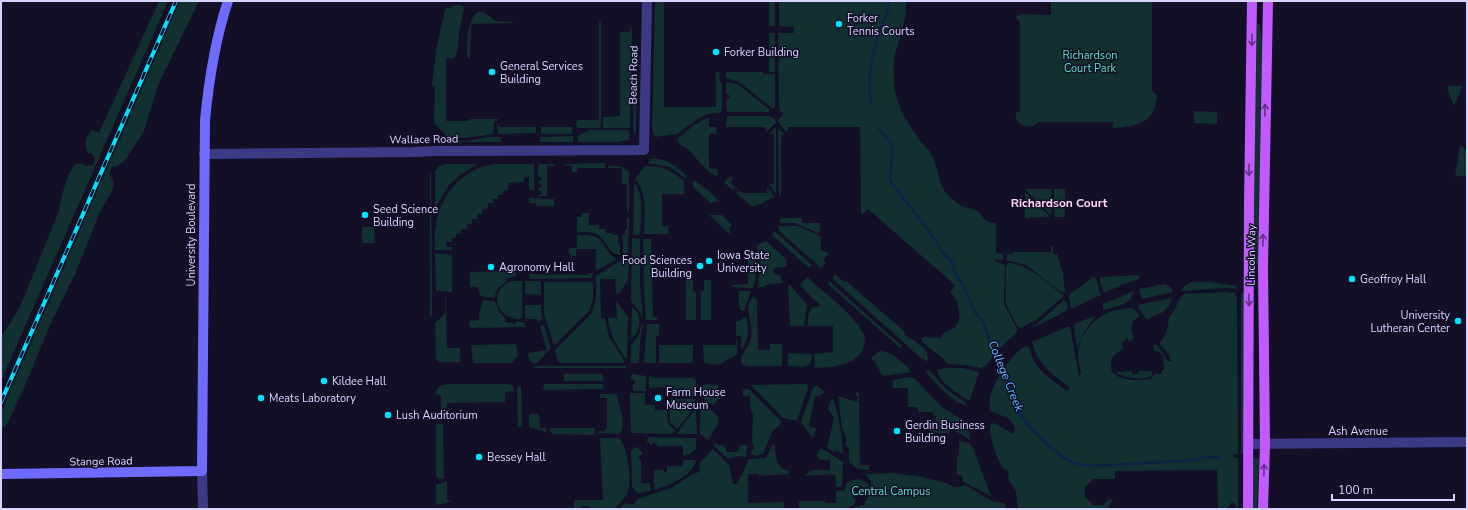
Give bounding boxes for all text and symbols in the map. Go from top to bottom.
place label: Forker Tennis Courts [847,11,914,39]
marker: Forker Tennis Courts [834,19,844,29]
one-way arrow [1248,33,1256,46]
street label: Beach Road [625,45,642,105]
place label: Forker Building [724,45,799,60]
marker: Forker Building [711,47,721,57]
park label: Richardson Court Park [1062,48,1118,76]
place label: General Services Building [500,59,583,87]
marker: General Services Building [487,67,497,77]
one-way arrow [1261,104,1269,117]
street label: Wallace Road [389,131,459,148]
one-way arrow [1246,163,1253,176]
street label: University Boulevard [184,184,199,286]
district label: Richardson Court [1011,195,1108,211]
place label: Seed Science Building [373,202,438,230]
marker: Seed Science Building [360,210,370,220]
street label: Lincoln Way [1243,224,1260,286]
one-way arrow [1259,234,1267,247]
place label: Iowa State University [717,248,770,276]
place label: Food Sciences Building [622,253,692,281]
marker: Iowa State University [704,256,714,266]
place label: Agronomy Hall [499,260,575,275]
marker: Food Sciences Building [695,261,705,271]
marker: Agronomy Hall [486,262,496,272]
place label: Geoffroy Hall [1360,272,1427,287]
marker: Geoffroy Hall [1347,274,1357,284]
one-way arrow [1245,293,1253,306]
place label: University Lutheran Center [1371,308,1450,336]
marker: University Lutheran Center [1453,316,1463,326]
water label: College Creek [984,338,1028,415]
place label: Kildee Hall [332,374,387,389]
marker: Kildee Hall [319,376,329,386]
place label: Farm House Museum [666,385,726,413]
place label: Meats Laboratory [269,391,356,406]
marker: Meats Laboratory [256,393,266,403]
marker: Farm House Museum [653,393,663,403]
place label: Lush Auditorium [396,408,478,423]
marker: Lush Auditorium [383,410,393,420]
place label: Gerdin Business Building [905,418,985,446]
street label: Ash Avenue [1328,424,1388,439]
marker: Gerdin Business Building [892,426,902,436]
place label: Bessey Hall [487,450,547,465]
marker: Bessey Hall [474,452,484,462]
street label: Stange Road [69,453,133,470]
one-way arrow [1260,464,1268,477]
scale bar [1332,476,1454,502]
text: 100 m [1338,482,1373,498]
park label: Central Campus [851,484,931,499]

